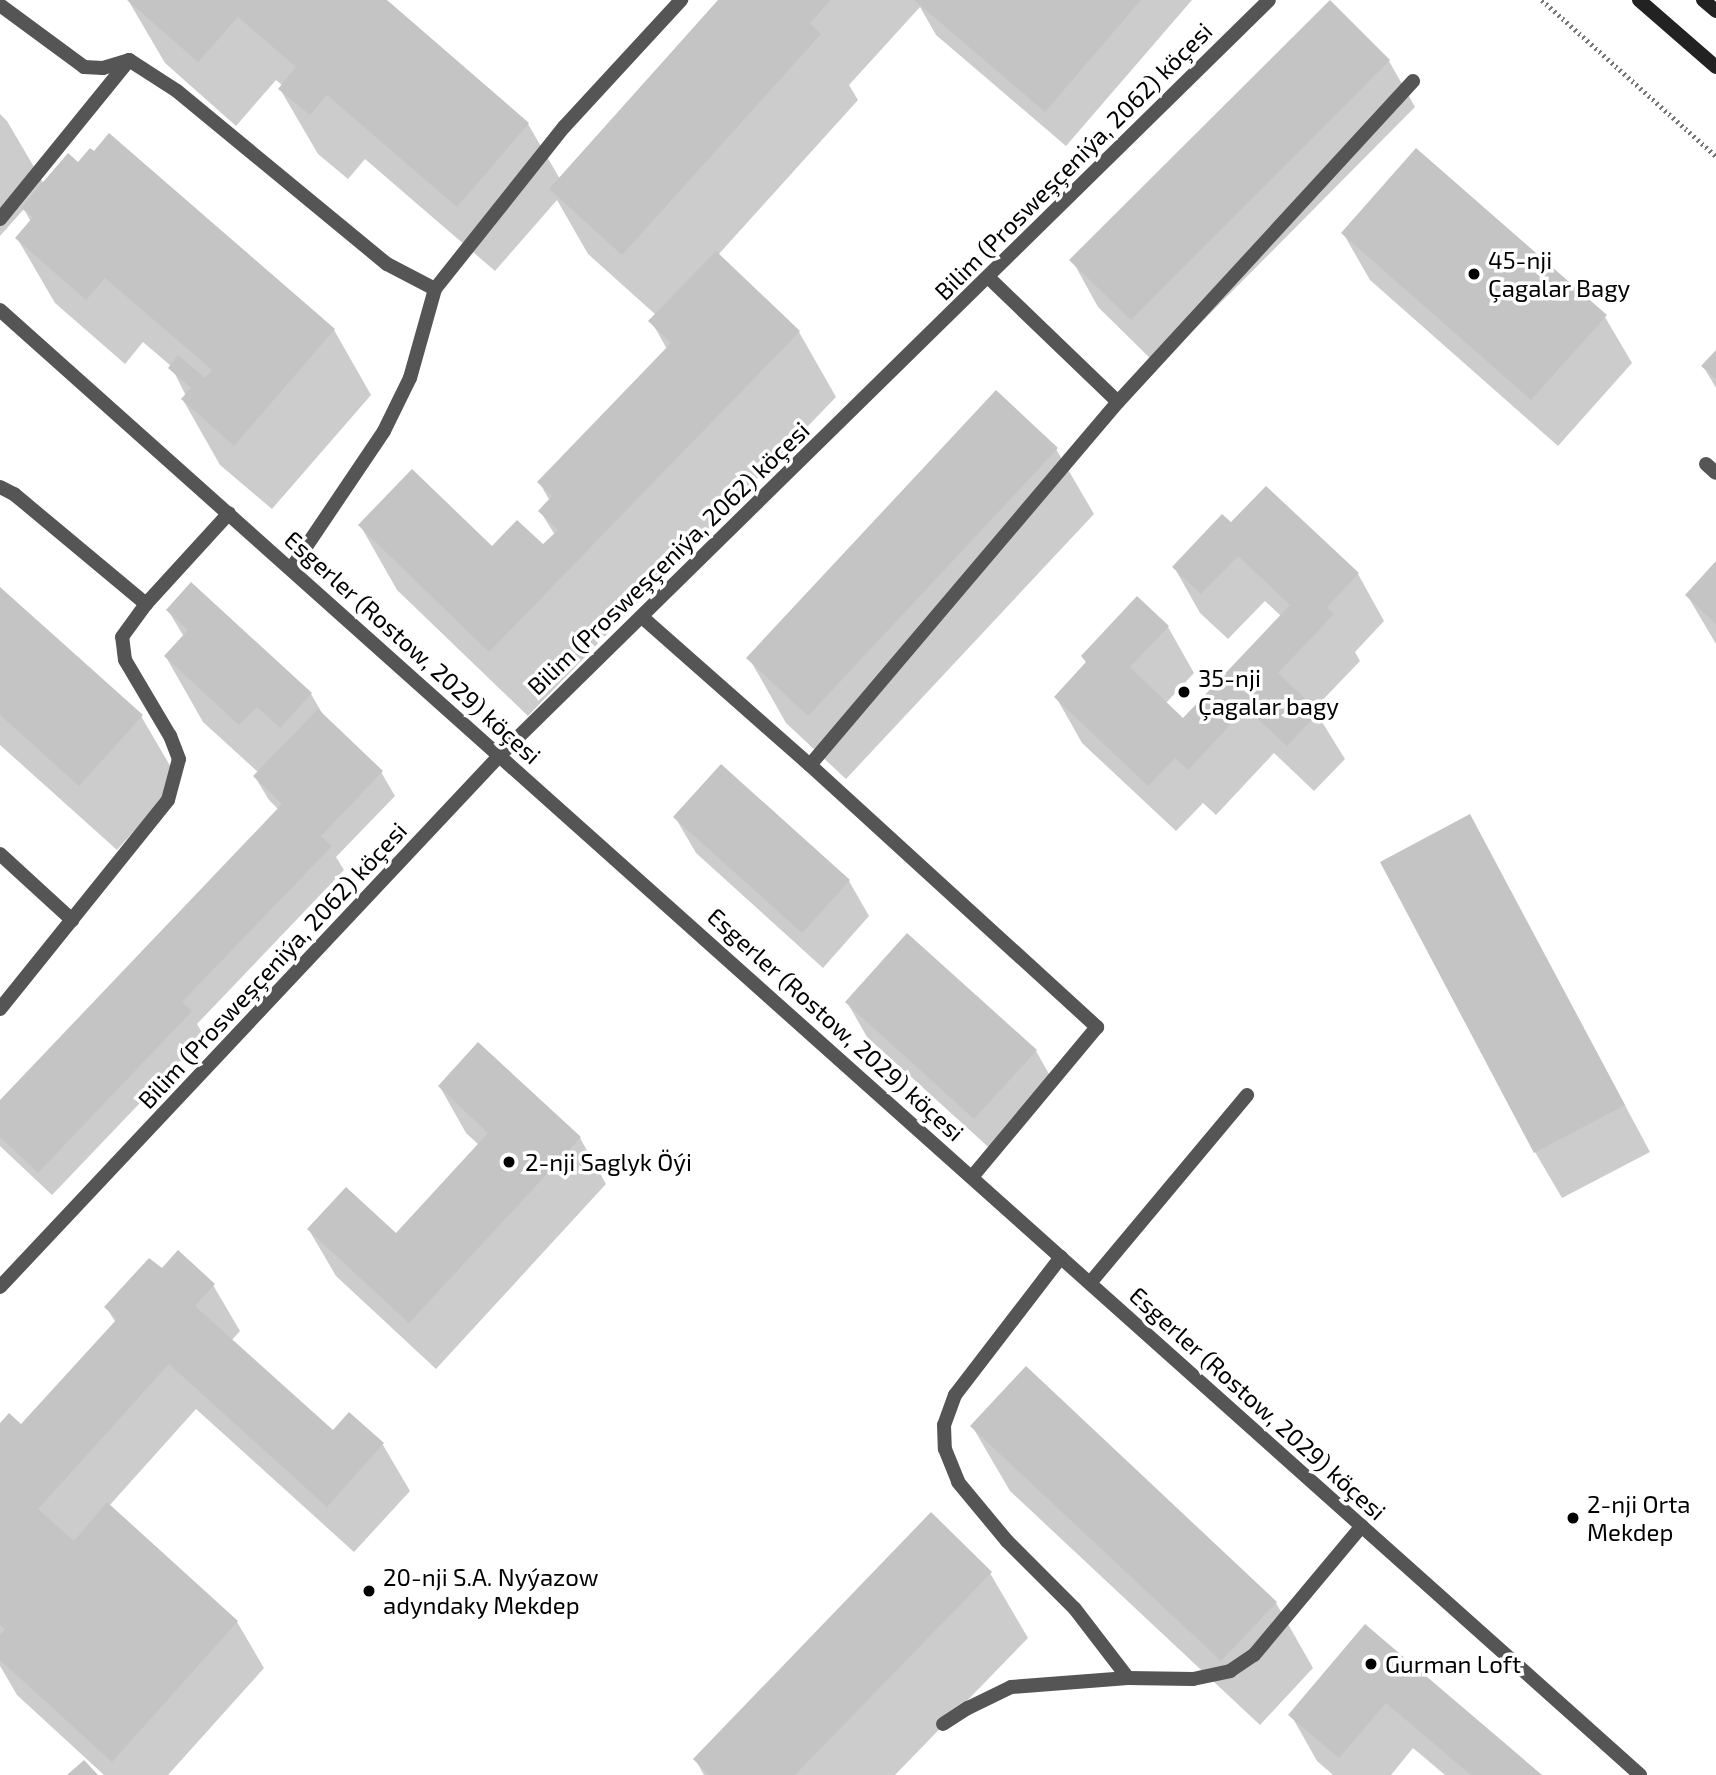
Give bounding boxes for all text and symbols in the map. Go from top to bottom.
street label: Bilim (Prosweşçeniýa, 2062) köçesi [928,16,1218,306]
place label: 45-nji Çagalar Bagy [1488,246,1631,302]
marker: 45-nji Çagalar Bagy [1466,266,1482,282]
street label: Bilim (Prosweşçeniýa, 2062) köçesi [521,415,815,701]
street label: Esgerler (Rostow, 2029) köçesi [279,524,547,770]
place label: 35-nji Çagalar bagy [1198,664,1340,720]
marker: 35-nji Çagalar bagy [1176,684,1192,700]
street label: Bilim (Prosweşçeniýa, 2062) köçesi [132,816,412,1114]
street label: Esgerler (Rostow, 2029) köçesi [702,901,970,1147]
place label: 2-nji Saglyk Öýi [525,1148,692,1176]
marker: 2-nji Saglyk Öýi [499,1152,519,1172]
street label: Esgerler (Rostow, 2029) köçesi [1124,1280,1392,1526]
place label: 2-nji Orta Mekdep [1587,1490,1690,1546]
marker: 2-nji Orta Mekdep [1565,1510,1581,1526]
place label: 20-nji S.A. Nyýazow adyndaky Mekdep [383,1563,599,1619]
marker: 20-nji S.A. Nyýazow adyndaky Mekdep [361,1583,377,1599]
place label: Gurman Loft [1385,1650,1521,1678]
marker: Gurman Loft [1363,1656,1379,1672]

